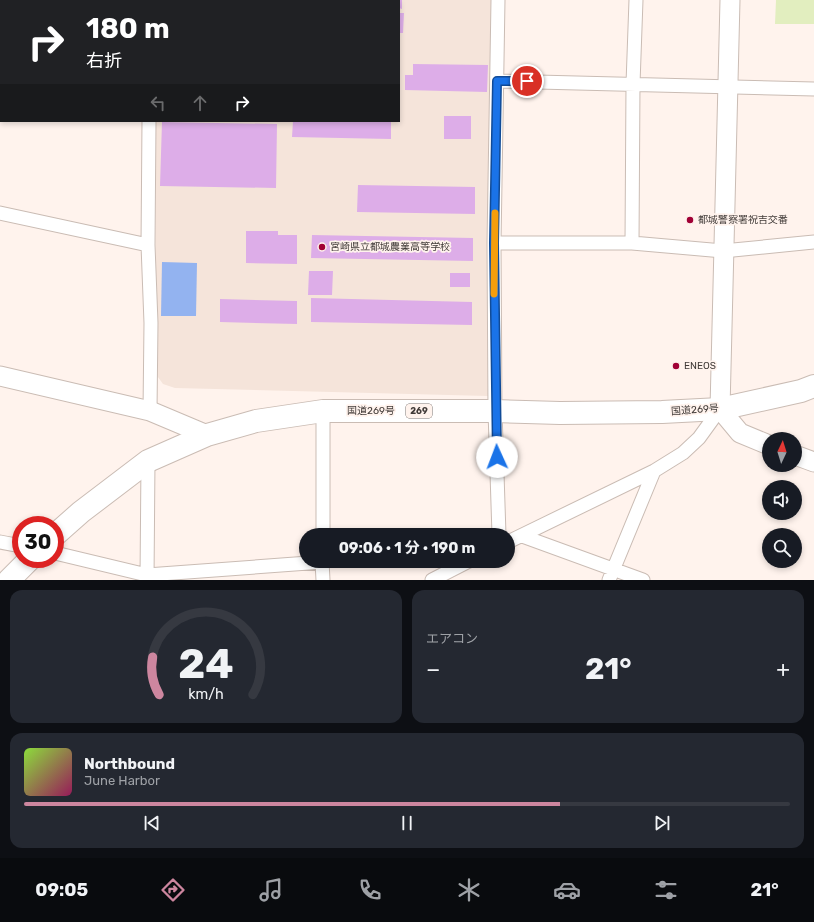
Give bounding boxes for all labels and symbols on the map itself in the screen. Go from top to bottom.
pin [510,64,544,98]
place label: 都城警察署祝吉交番 [698,214,788,226]
marker: 都城警察署祝吉交番 [685,215,695,225]
place label: 宮崎県立都城農業高等学校 [330,241,450,253]
marker: 宮崎県立都城農業高等学校 [317,242,327,252]
place label: ENEOS [684,360,716,372]
marker: ENEOS [671,361,681,371]
street label: 国道269号 [671,402,719,418]
road number: 269 [406,404,432,418]
street label: 国道269号 [347,405,395,417]
north arrow [762,432,802,472]
position arrow [476,436,518,478]
speed limit sign: 30 [12,516,64,568]

